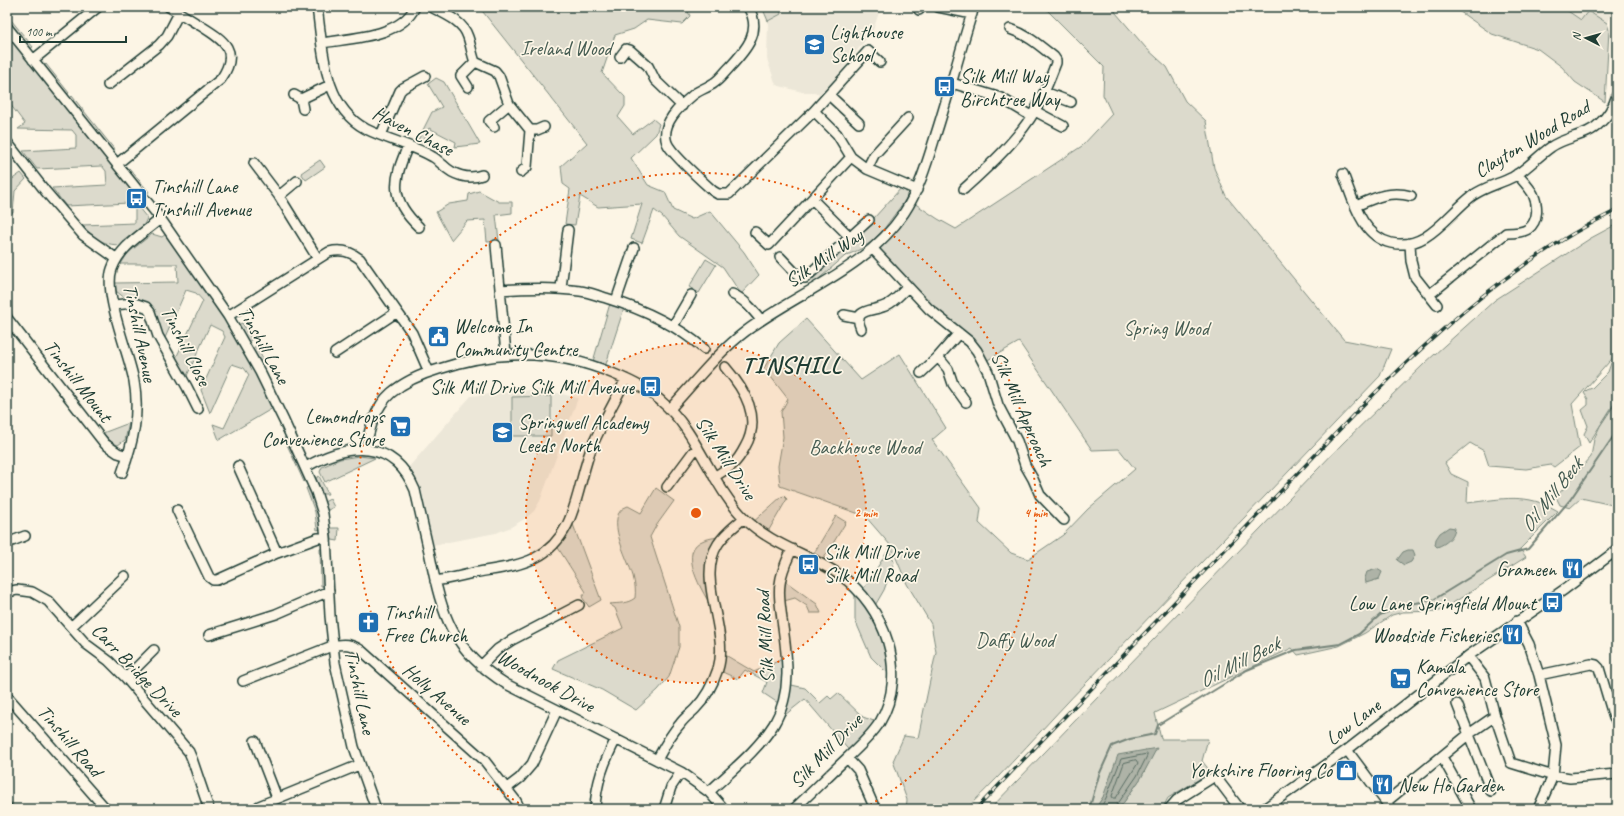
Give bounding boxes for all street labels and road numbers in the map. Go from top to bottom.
street label: Clayton Wood Road [1470,93,1597,183]
street label: Haven Chase [369,100,459,163]
street label: Silk Mill Way [780,222,869,293]
street label: Tinshill Avenue [117,282,163,385]
street label: Tinshill Close [155,302,217,391]
street label: Tinshill Lane [232,302,296,390]
street label: Tinshill Mount [38,335,119,429]
street label: Silk Mill Approach [986,348,1059,471]
street label: Silk Mill Drive [690,411,763,506]
street label: Silk Mill Road [750,587,780,684]
street label: Carr Bridge Drive [86,618,189,723]
street label: Woodnook Drive [493,644,600,719]
street label: Tinshill Lane [339,648,381,738]
street label: Holly Avenue [398,657,478,732]
street label: Low Lane [1320,692,1387,751]
street label: Tinshill Road [32,700,110,785]
street label: Silk Mill Drive [784,707,869,794]

